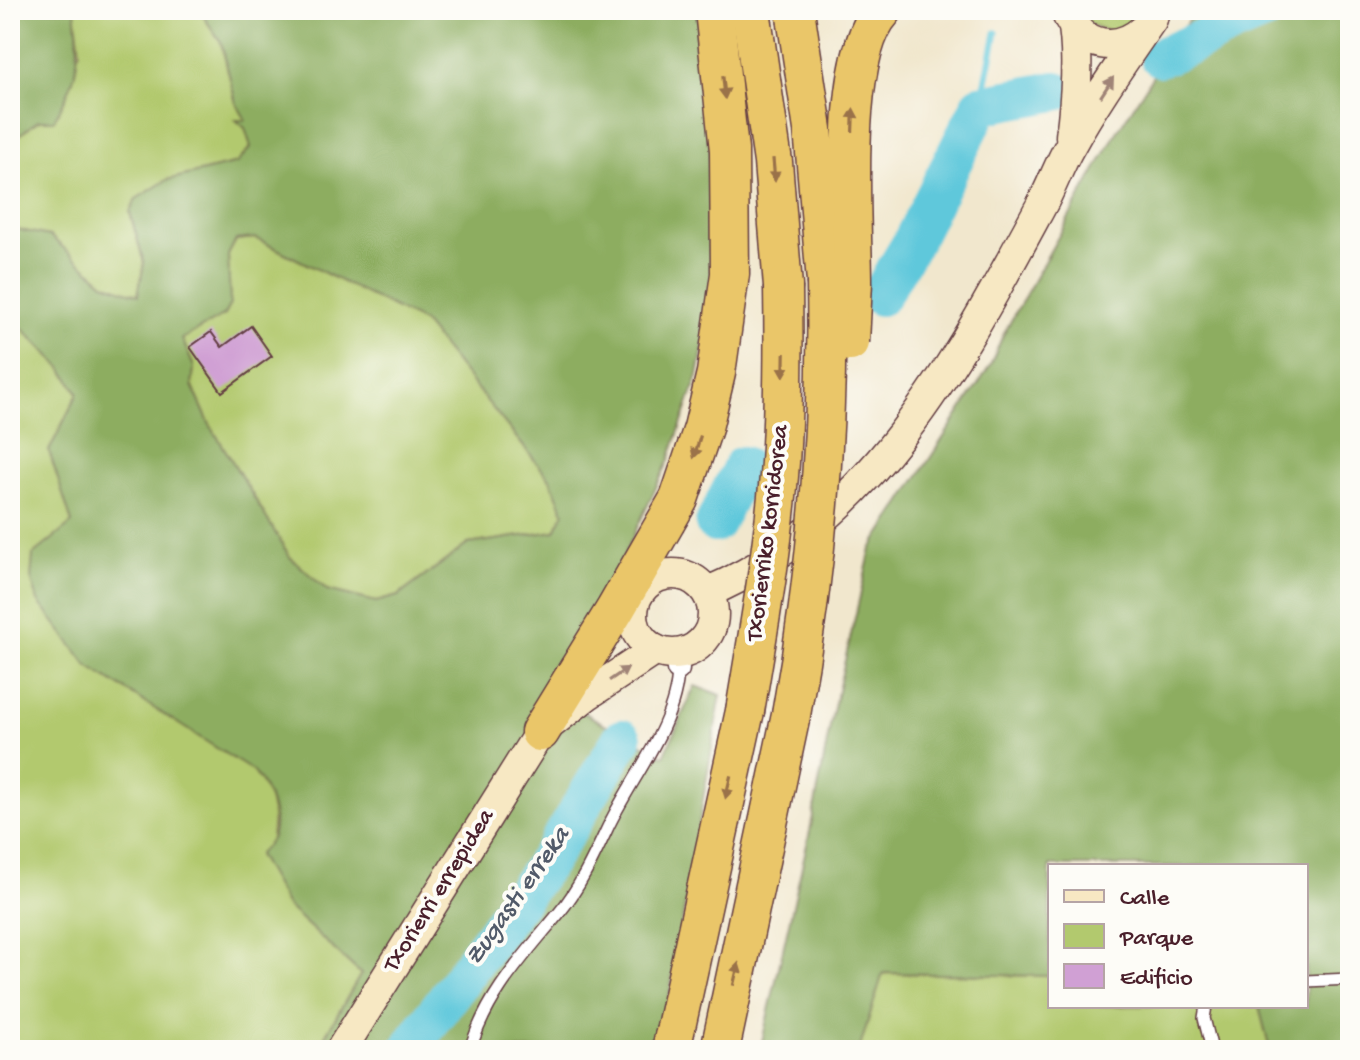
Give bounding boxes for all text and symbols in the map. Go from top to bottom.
one-way arrow [718,75,731,100]
one-way arrow [1099,77,1114,98]
one-way arrow [847,107,860,132]
one-way arrow [768,158,781,183]
one-way arrow [778,353,790,378]
street label: Txorierriko korridorea [741,423,797,645]
one-way arrow [690,435,703,459]
one-way arrow [609,666,630,681]
one-way arrow [721,775,734,800]
street label: Txorierri errepidea [377,804,502,980]
water label: Zugasti erreka [460,821,579,972]
legend [1048,864,1308,1008]
text: Calle [1120,885,1170,914]
text: Parque [1119,925,1194,954]
one-way arrow [730,961,743,986]
text: Edificio [1120,965,1193,994]

